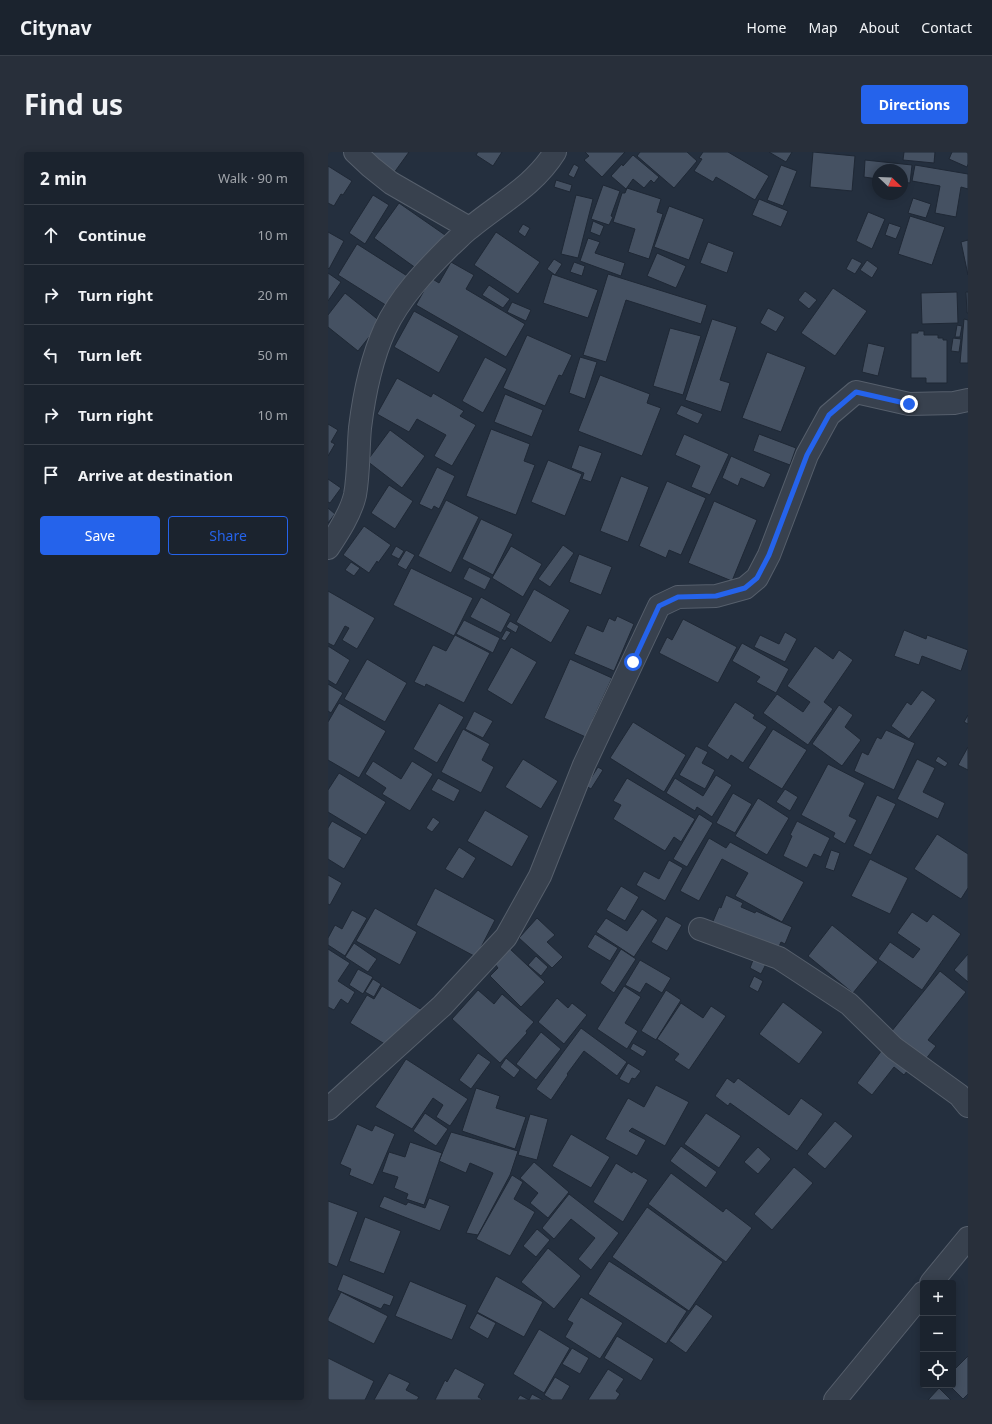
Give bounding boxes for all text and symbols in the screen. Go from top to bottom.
text: Citynav [20,15,92,41]
text: Home [747,18,786,37]
text: Map [808,18,838,37]
text: About [860,18,899,37]
text: Contact [921,18,972,37]
text: Find us [24,85,123,123]
button: Directions [861,85,968,124]
north arrow [872,164,908,200]
text: 2 min [40,167,87,190]
text: Walk · 90 m [218,169,288,187]
icon: ahead [40,224,62,246]
text: Continue [78,225,146,245]
text: 10 m [258,226,288,244]
icon: right [40,284,62,306]
text: Turn right [78,285,153,305]
text: 20 m [258,286,288,304]
icon: left [40,344,62,366]
text: Turn left [78,345,142,365]
text: 50 m [258,346,288,364]
route end [900,395,918,413]
icon: right [40,404,62,426]
text: Turn right [78,405,153,425]
text: 10 m [258,406,288,424]
icon: arrive [40,464,62,486]
text: Arrive at destination [78,465,233,485]
button: Save [40,516,160,555]
button: Share [168,516,288,555]
route start [624,653,642,671]
map controls [920,1280,956,1388]
button: + [920,1280,956,1316]
button: − [920,1316,956,1352]
button: locate [920,1352,956,1388]

